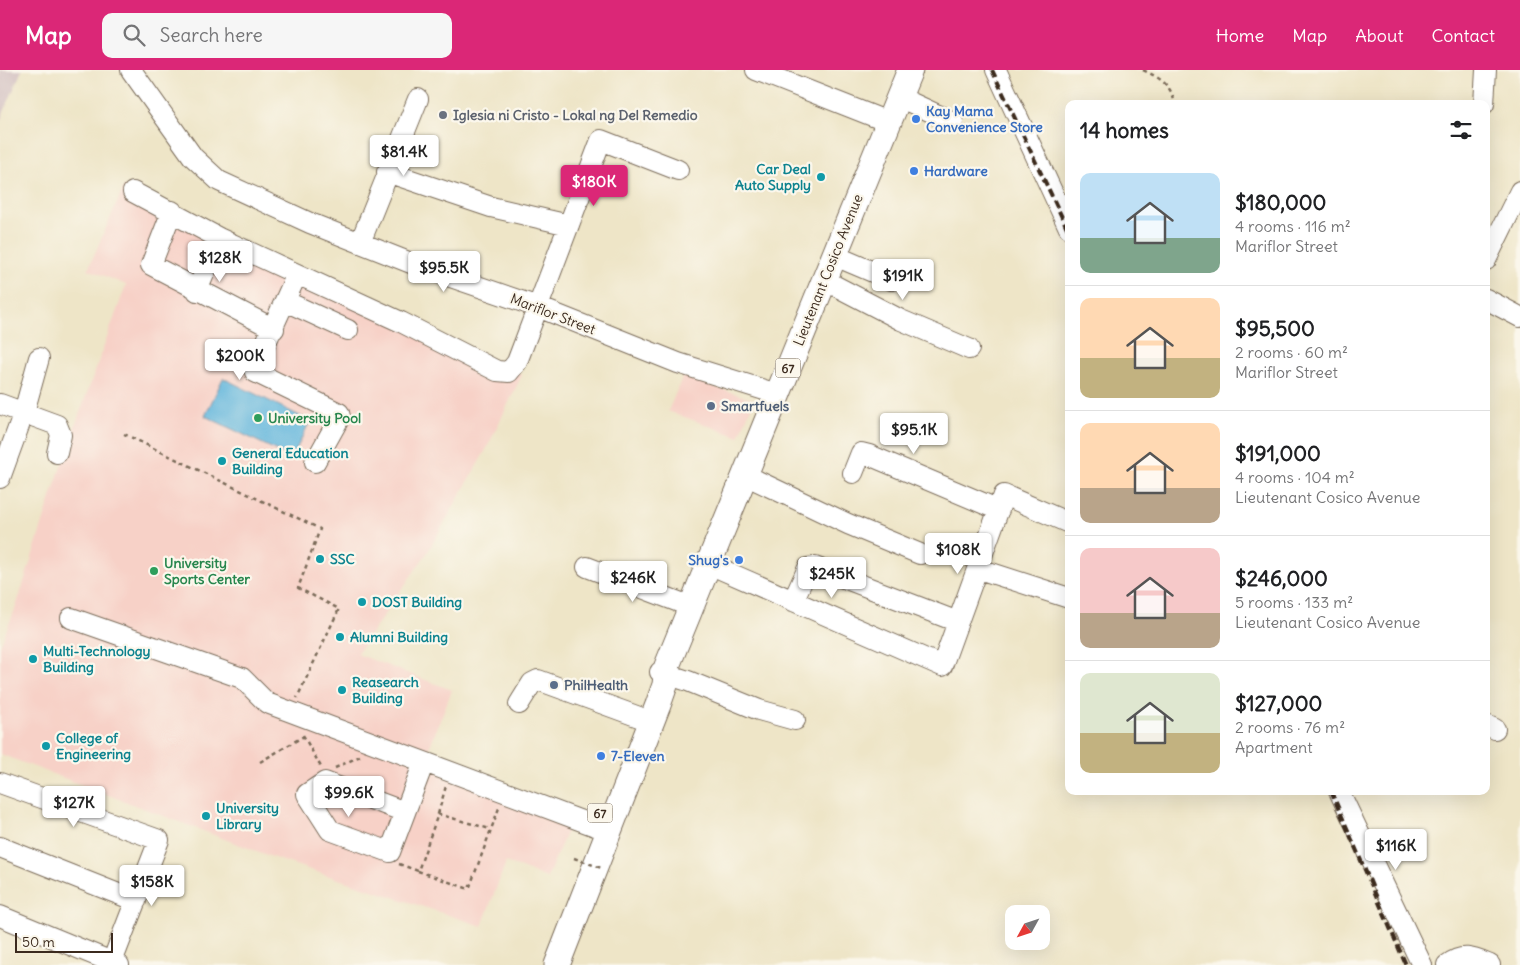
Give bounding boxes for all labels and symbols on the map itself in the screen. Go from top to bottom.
place label: Kay Mama Convenience Store [926,102,1043,136]
place label: Iglesia ni Cristo - Lokal ng Del Remedio [453,106,698,124]
marker: Iglesia ni Cristo - Lokal ng Del Remedio [437,109,449,121]
marker: Kay Mama Convenience Store [910,113,922,125]
pin: $81.4K [363,134,445,177]
place label: Car Deal Auto Supply [735,160,811,194]
place label: Hardware [924,162,988,180]
pin: $180K [559,164,629,207]
marker: Hardware [908,165,920,177]
marker: Car Deal Auto Supply [815,171,827,183]
street label: Lieutenant Cosico Avenue [789,191,867,349]
pin: $128K [185,240,255,283]
pin: $95.5K [403,250,485,293]
pin: $191K [868,258,938,301]
street label: Mariflor Street [508,289,599,339]
pin: $200K [205,338,275,381]
road number: 67 [776,358,800,378]
place label: Smartfuels [721,397,790,415]
marker: Smartfuels [705,400,717,412]
place label: University Pool [268,409,361,427]
marker: University Pool [252,412,264,424]
pin: $95.1K [873,412,955,455]
place label: General Education Building [232,444,349,478]
marker: General Education Building [216,455,228,467]
pin: $108K [923,532,993,575]
place label: SSC [330,550,355,568]
place label: Shug's [688,551,730,569]
marker: SSC [314,553,326,565]
place label: University Sports Center [164,554,250,588]
marker: Shug's [733,554,745,566]
pin: $245K [797,556,867,599]
pin: $246K [598,560,668,603]
marker: University Sports Center [148,565,160,577]
place label: DOST Building [372,593,462,611]
marker: DOST Building [356,596,368,608]
place label: Alumni Building [350,628,448,646]
marker: Alumni Building [334,631,346,643]
place label: Multi-Technology Building [43,642,151,676]
marker: Multi-Technology Building [27,653,39,665]
place label: Reasearch Building [352,673,419,707]
place label: PhilHealth [564,676,628,694]
marker: PhilHealth [548,679,560,691]
marker: Reasearch Building [336,684,348,696]
place label: College of Engineering [56,729,131,763]
marker: College of Engineering [40,740,52,752]
place label: 7-Eleven [611,747,665,765]
marker: 7-Eleven [595,750,607,762]
pin: $99.6K [308,776,390,818]
pin: $127K [39,786,109,828]
place label: University Library [216,799,279,833]
road number: 67 [588,804,612,822]
marker: University Library [200,810,212,822]
pin: $116K [1361,828,1431,871]
pin: $158K [117,864,187,907]
north arrow [1005,905,1050,950]
scale bar [15,930,112,953]

